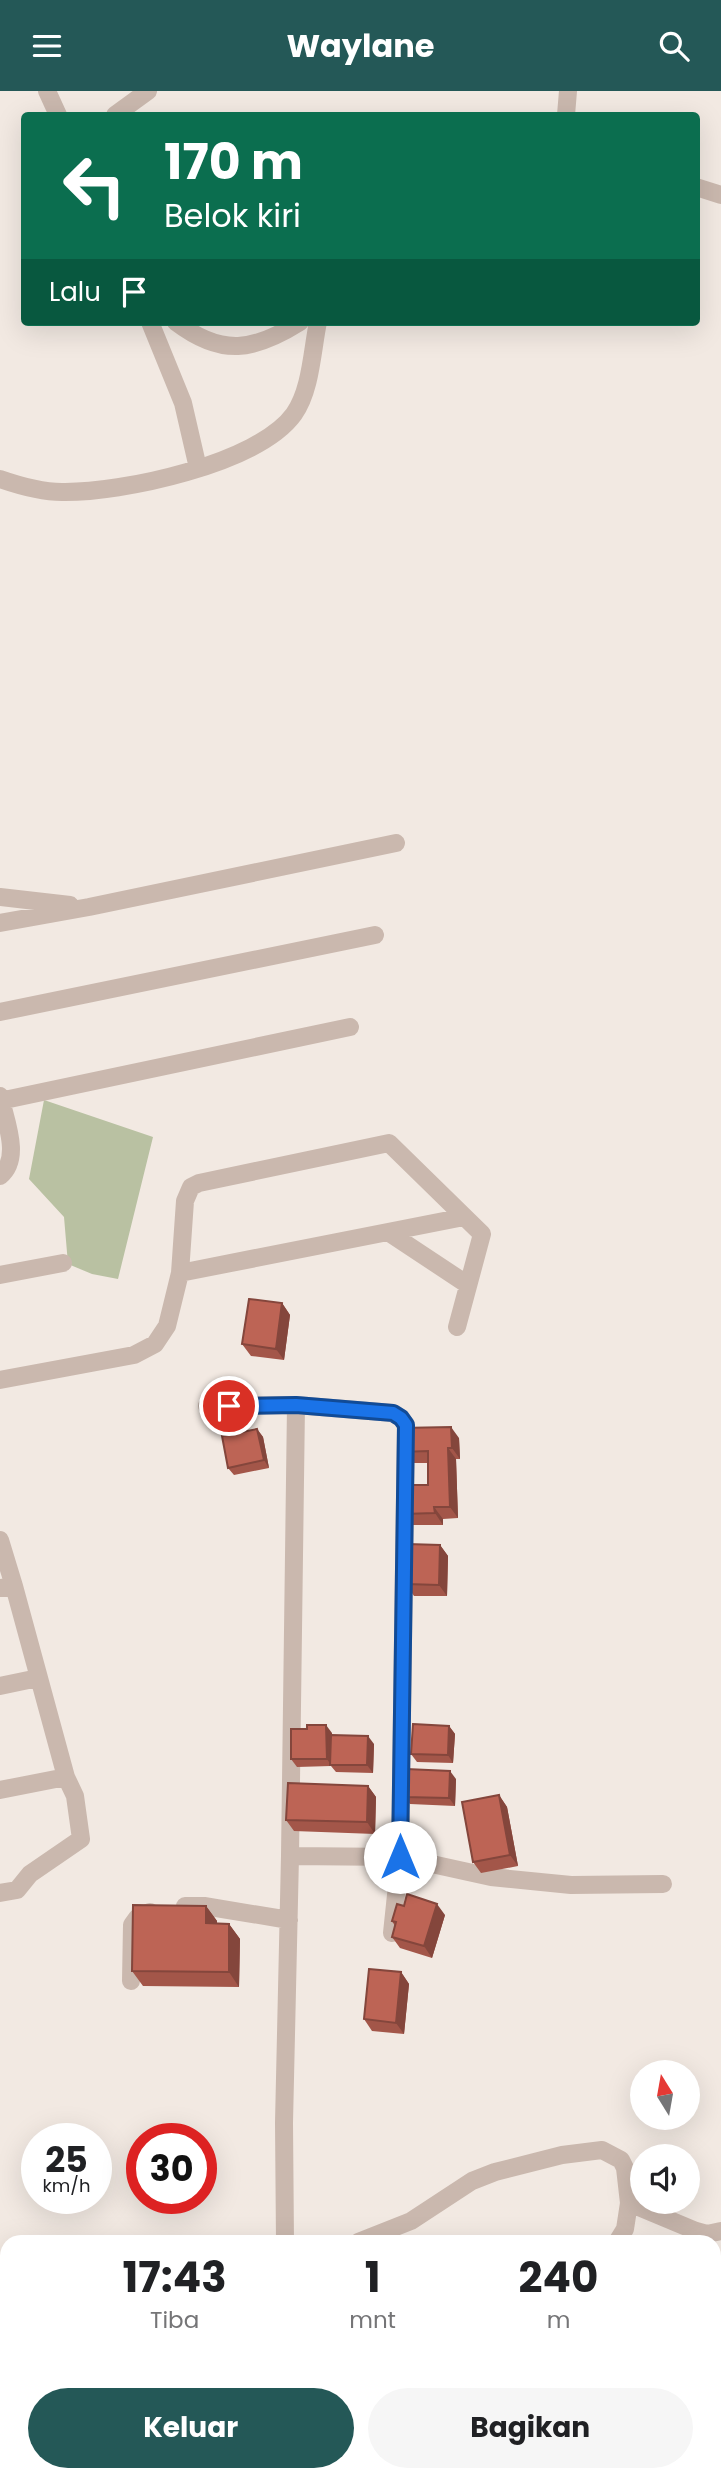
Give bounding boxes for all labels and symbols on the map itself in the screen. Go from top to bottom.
pin [199,1376,259,1436]
position arrow [363,1820,437,1894]
north arrow [630,2060,700,2130]
speed limit sign: 30 [126,2123,217,2214]

